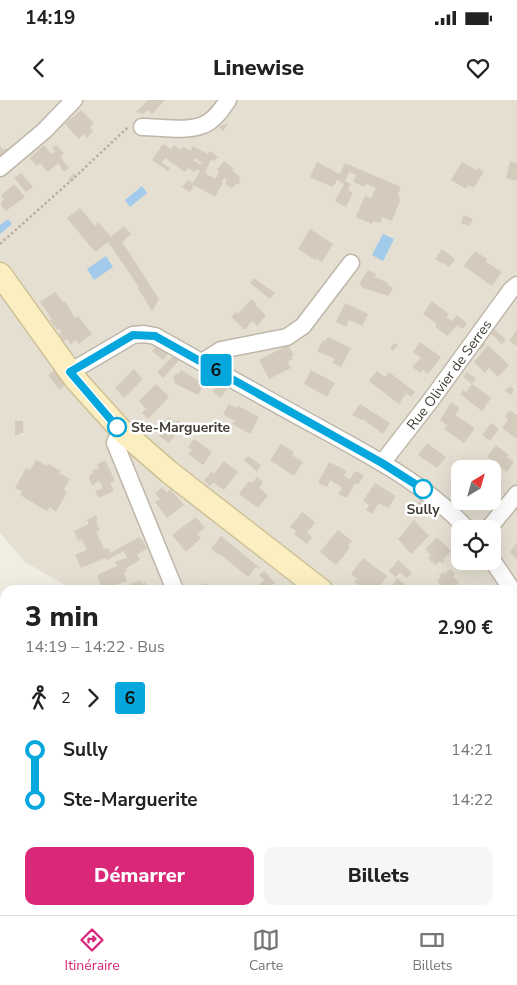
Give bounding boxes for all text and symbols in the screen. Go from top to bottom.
text: 14:19 [25,5,75,31]
text: Linewise [213,53,304,83]
icon: back [25,54,53,82]
icon: heart [464,54,492,82]
street label: Rue Olivier de Serres [402,315,496,433]
line badge: 6 [200,354,232,386]
text: 6 [211,358,221,382]
marker: Ste-Marguerite [107,417,127,437]
place label: Ste-Marguerite [131,418,231,437]
north arrow [451,460,501,510]
map controls [451,460,501,570]
marker: Sully [413,479,433,499]
place label: Sully [406,500,440,519]
button: locate [451,520,501,570]
text: 3 min [25,598,99,636]
text: 2.90 € [438,615,493,641]
text: 14:19 – 14:22 · Bus [25,636,165,658]
icon: walk [25,684,53,712]
icon: forward [79,684,107,712]
text: 6 [125,686,135,710]
text: 2 [61,687,71,709]
text: Sully [63,737,108,763]
text: 14:21 [451,739,493,761]
text: Ste-Marguerite [63,787,198,813]
text: 14:22 [451,789,493,811]
button: Démarrer [25,847,254,905]
button: Billets [264,847,493,905]
tab: Itinéraire [65,926,120,975]
tab: Carte [249,926,283,975]
tab: Billets [412,926,452,975]

